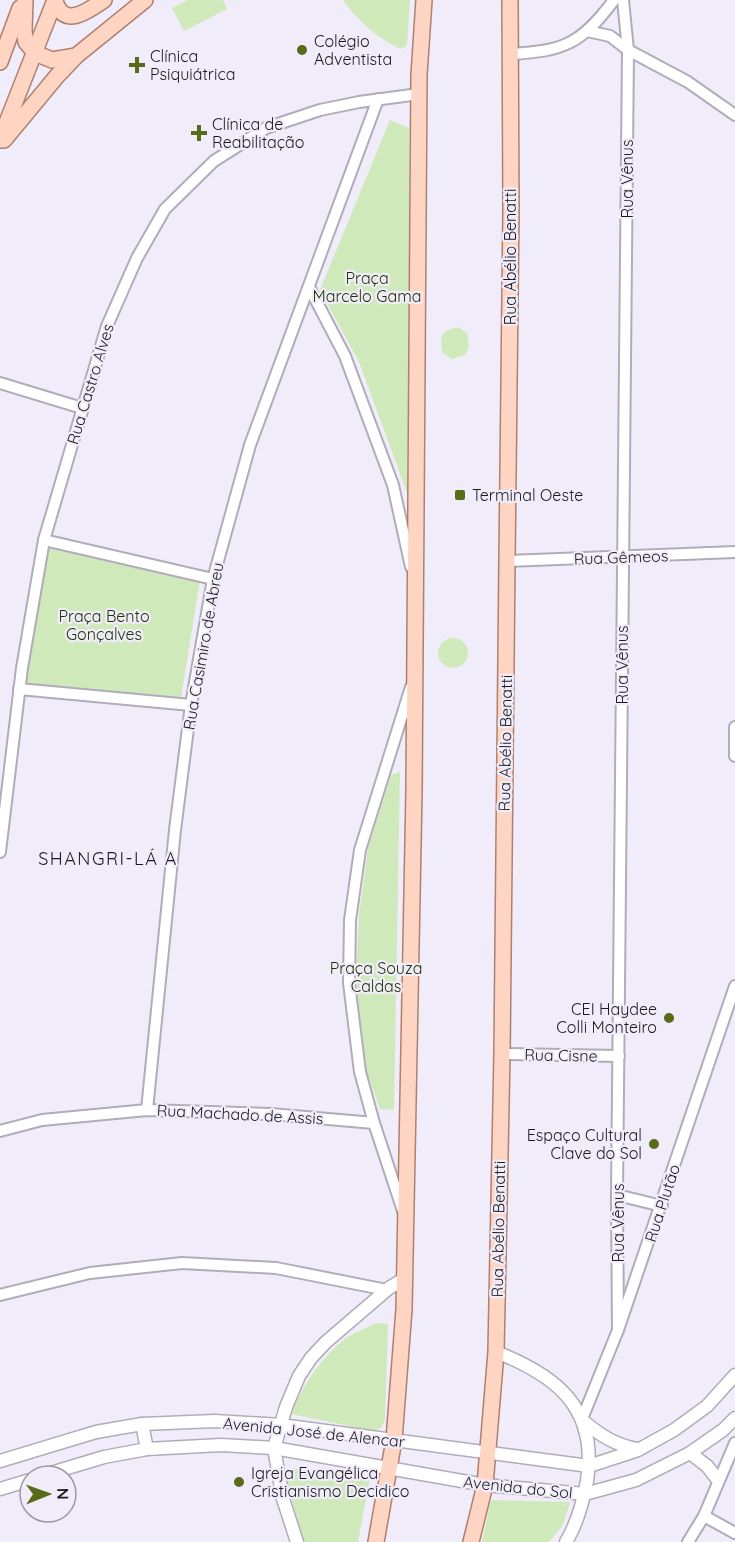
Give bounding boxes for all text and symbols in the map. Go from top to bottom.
place label: Colégio Adventista [314,31,392,69]
marker: Colégio Adventista [295,43,309,57]
place label: Clínica Psiquiátrica [150,46,235,84]
marker: Clínica Psiquiátrica [128,56,146,74]
place label: Clínica de Reabilitação [212,114,304,152]
marker: Clínica de Reabilitação [190,124,208,142]
street label: Rua Vênus [617,140,637,218]
street label: Rua Abélio Benatti [500,189,520,325]
park label: Praça Marcelo Gama [313,268,421,306]
street label: Rua Castro Alves [62,321,118,447]
place label: Terminal Oeste [472,485,583,505]
marker: Terminal Oeste [453,488,467,502]
street label: Rua Gêmeos [573,545,669,569]
street label: Rua Casimiro de Abreu [178,561,228,731]
park label: Praça Bento Gonçalves [58,606,150,644]
street label: Rua Vênus [612,626,632,704]
street label: Rua Abélio Benatti [494,675,516,811]
district label: SHANGRI-LÁ A [38,847,178,870]
park label: Praça Souza Caldas [330,958,422,996]
place label: CEI Haydee Colli Monteiro [556,999,657,1037]
marker: CEI Haydee Colli Monteiro [662,1011,676,1025]
street label: Rua Cisne [524,1044,598,1066]
street label: Rua Machado de Assis [156,1100,324,1128]
place label: Espaço Cultural Clave do Sol [527,1125,642,1163]
marker: Espaço Cultural Clave do Sol [647,1137,661,1151]
street label: Rua Abélio Benatti [487,1161,509,1297]
street label: Rua Plutão [640,1162,684,1244]
street label: Rua Vênus [608,1184,628,1262]
street label: Avenida José de Alencar [222,1412,406,1452]
place label: Igreja Evangélica Cristianismo Decidico [251,1463,409,1501]
north arrow [18,1464,78,1524]
street label: Avenida do Sol [462,1471,574,1503]
marker: Igreja Evangélica Cristianismo Decidico [232,1475,246,1489]
text: N [53,1488,73,1500]

